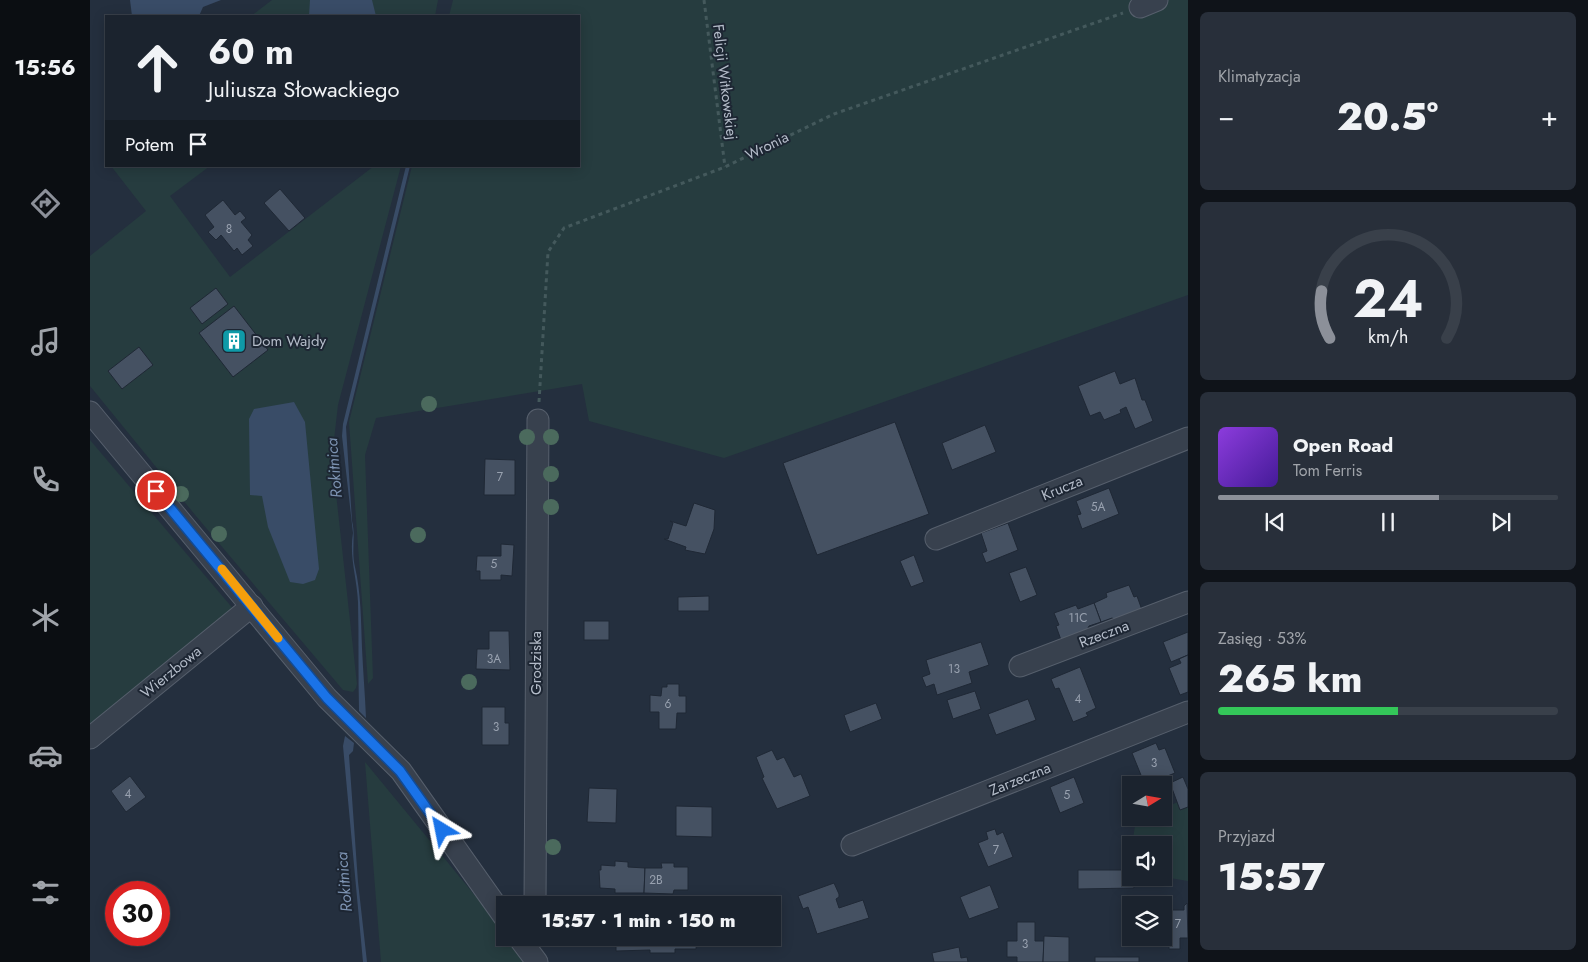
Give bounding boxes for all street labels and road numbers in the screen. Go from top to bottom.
street label: Felicji Witkowskiej [707,23,743,141]
street label: Wronia [742,126,792,166]
street label: Krucza [1038,470,1086,506]
street label: Rzeczna [1076,614,1132,654]
street label: Grodziska [525,631,547,695]
street label: Wierzbowa [136,641,206,703]
street label: Zarzeczna [986,757,1054,801]

